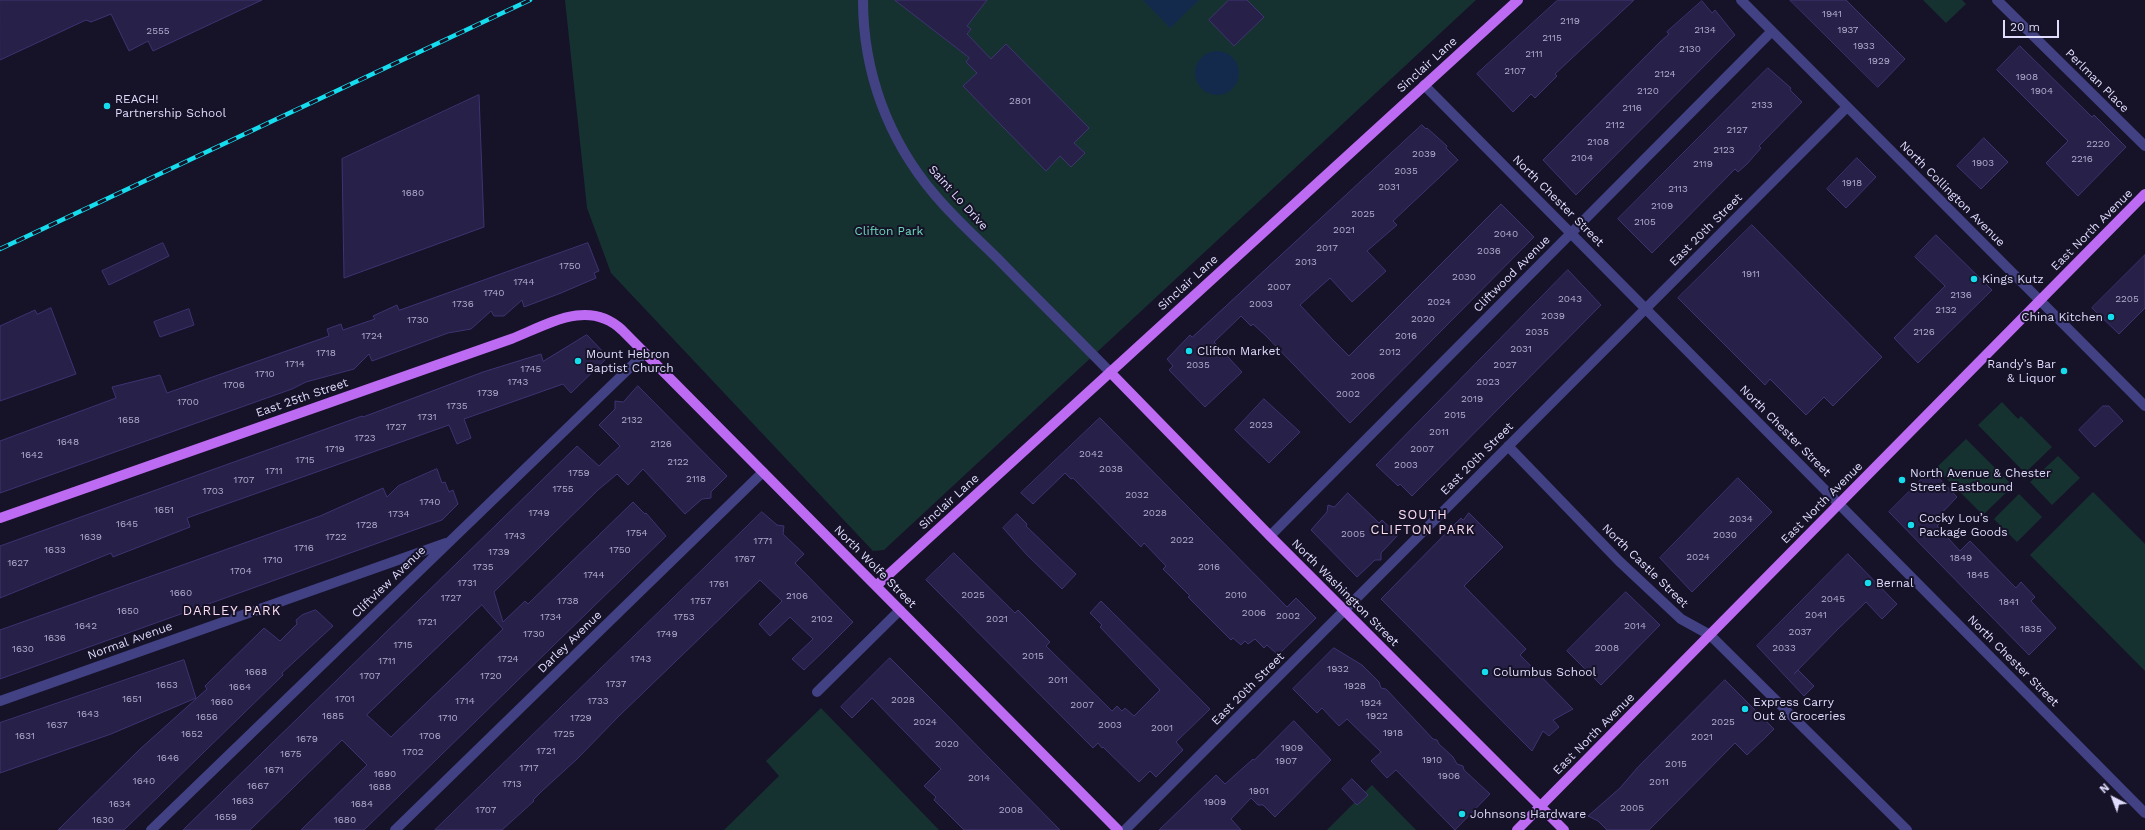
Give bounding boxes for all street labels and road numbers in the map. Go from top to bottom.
street label: Sinclair Lane [1394,34,1460,96]
street label: Perlman Place [2062,46,2132,116]
street label: North Collington Avenue [1896,138,2008,250]
street label: North Chester Street [1509,152,1607,250]
street label: Saint Lo Drive [925,163,991,233]
street label: East North Avenue [2048,186,2136,274]
street label: East 20th Street [1667,191,1745,269]
street label: Cliftwood Avenue [1471,233,1553,315]
street label: Sinclair Lane [1155,252,1221,314]
street label: East 25th Street [254,375,350,421]
street label: North Chester Street [1736,382,1834,480]
street label: East 20th Street [1438,420,1516,498]
street label: East North Avenue [1778,459,1866,547]
street label: Sinclair Lane [916,471,982,533]
street label: North Castle Street [1599,521,1691,611]
street label: North Wolfe Street [831,523,919,611]
street label: North Washington Street [1288,536,1402,650]
street label: Cliftview Avenue [349,543,429,621]
street label: Darley Avenue [535,608,605,676]
street label: North Chester Street [1964,612,2062,710]
street label: Normal Avenue [86,619,174,663]
street label: East 20th Street [1209,650,1287,728]
street label: East North Avenue [1550,690,1638,778]

